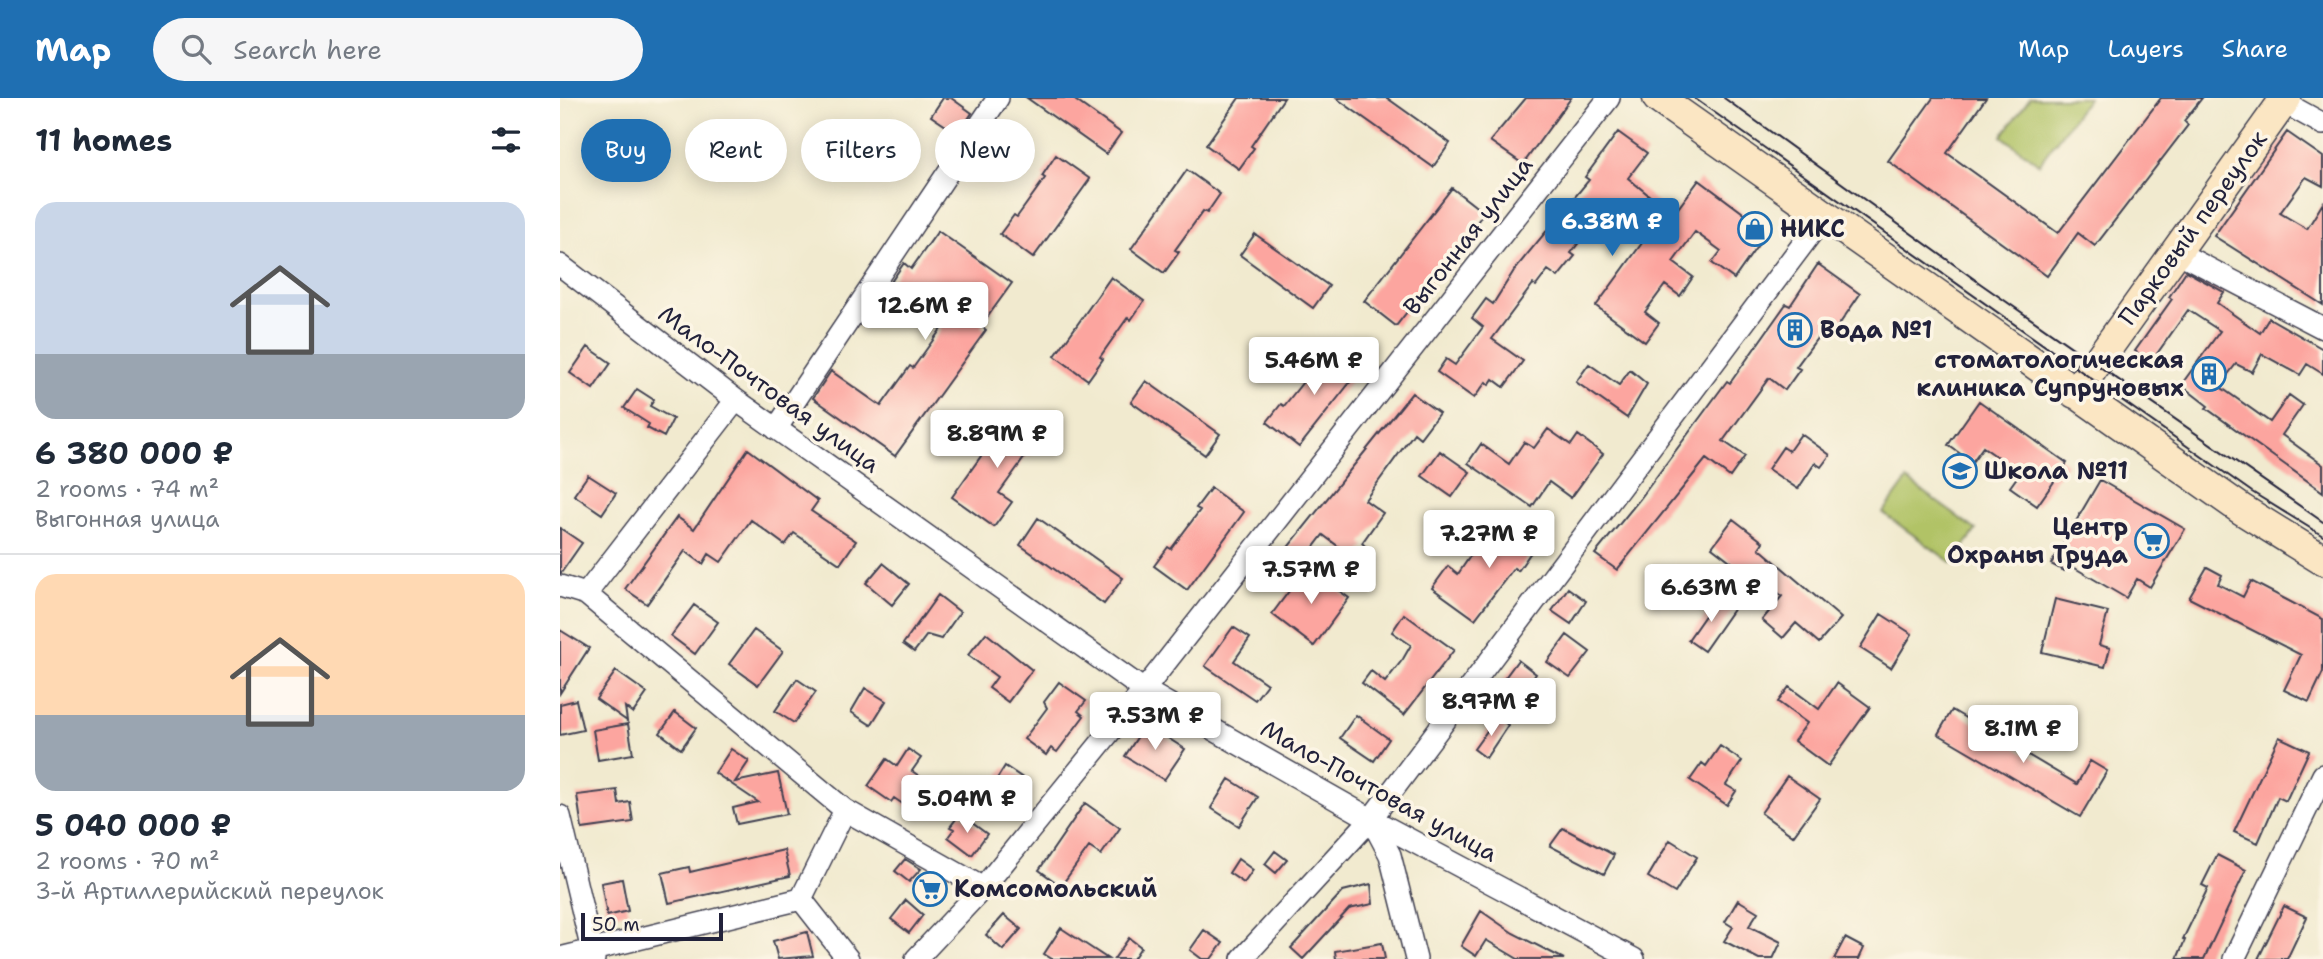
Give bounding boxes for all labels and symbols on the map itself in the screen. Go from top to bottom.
street label: Парковый переулок [2111,124,2275,332]
street label: Выгонная улица [1396,150,1540,322]
pin: 6.38M ₽ [1547,198,1677,258]
shop icon: НИКС [1736,210,1774,248]
place label: НИКС [1780,213,1845,245]
pin: 12.6M ₽ [860,282,990,342]
street label: Мало-Почтовая улица [652,298,886,480]
building icon: Вода №1 [1776,311,1814,349]
place label: Вода №1 [1820,314,1932,346]
pin: 5.46M ₽ [1249,338,1379,397]
place label: стоматологическая клиника Супруновых [1916,344,2184,404]
building icon: стоматологическая клиника Супруновых [2190,355,2228,393]
pin: 8.89M ₽ [932,410,1062,470]
school or university icon: Школа №11 [1941,452,1979,490]
place label: Школа №11 [1984,455,2128,487]
pin: 7.27M ₽ [1424,510,1554,570]
place label: Центр Охраны Труда [1947,511,2129,571]
supermarket icon: Центр Охраны Труда [2133,522,2171,560]
pin: 7.57M ₽ [1246,546,1376,606]
pin: 6.63M ₽ [1646,564,1776,624]
pin: 8.97M ₽ [1426,678,1556,738]
pin: 7.53M ₽ [1090,692,1220,752]
pin: 8.1M ₽ [1966,706,2080,765]
street label: Мало-Почтовая улица [1255,712,1503,870]
pin: 5.04M ₽ [902,776,1032,835]
supermarket icon: Комсомольский [911,870,949,908]
place label: Комсомольский [954,873,1157,905]
scale bar [581,910,723,942]

